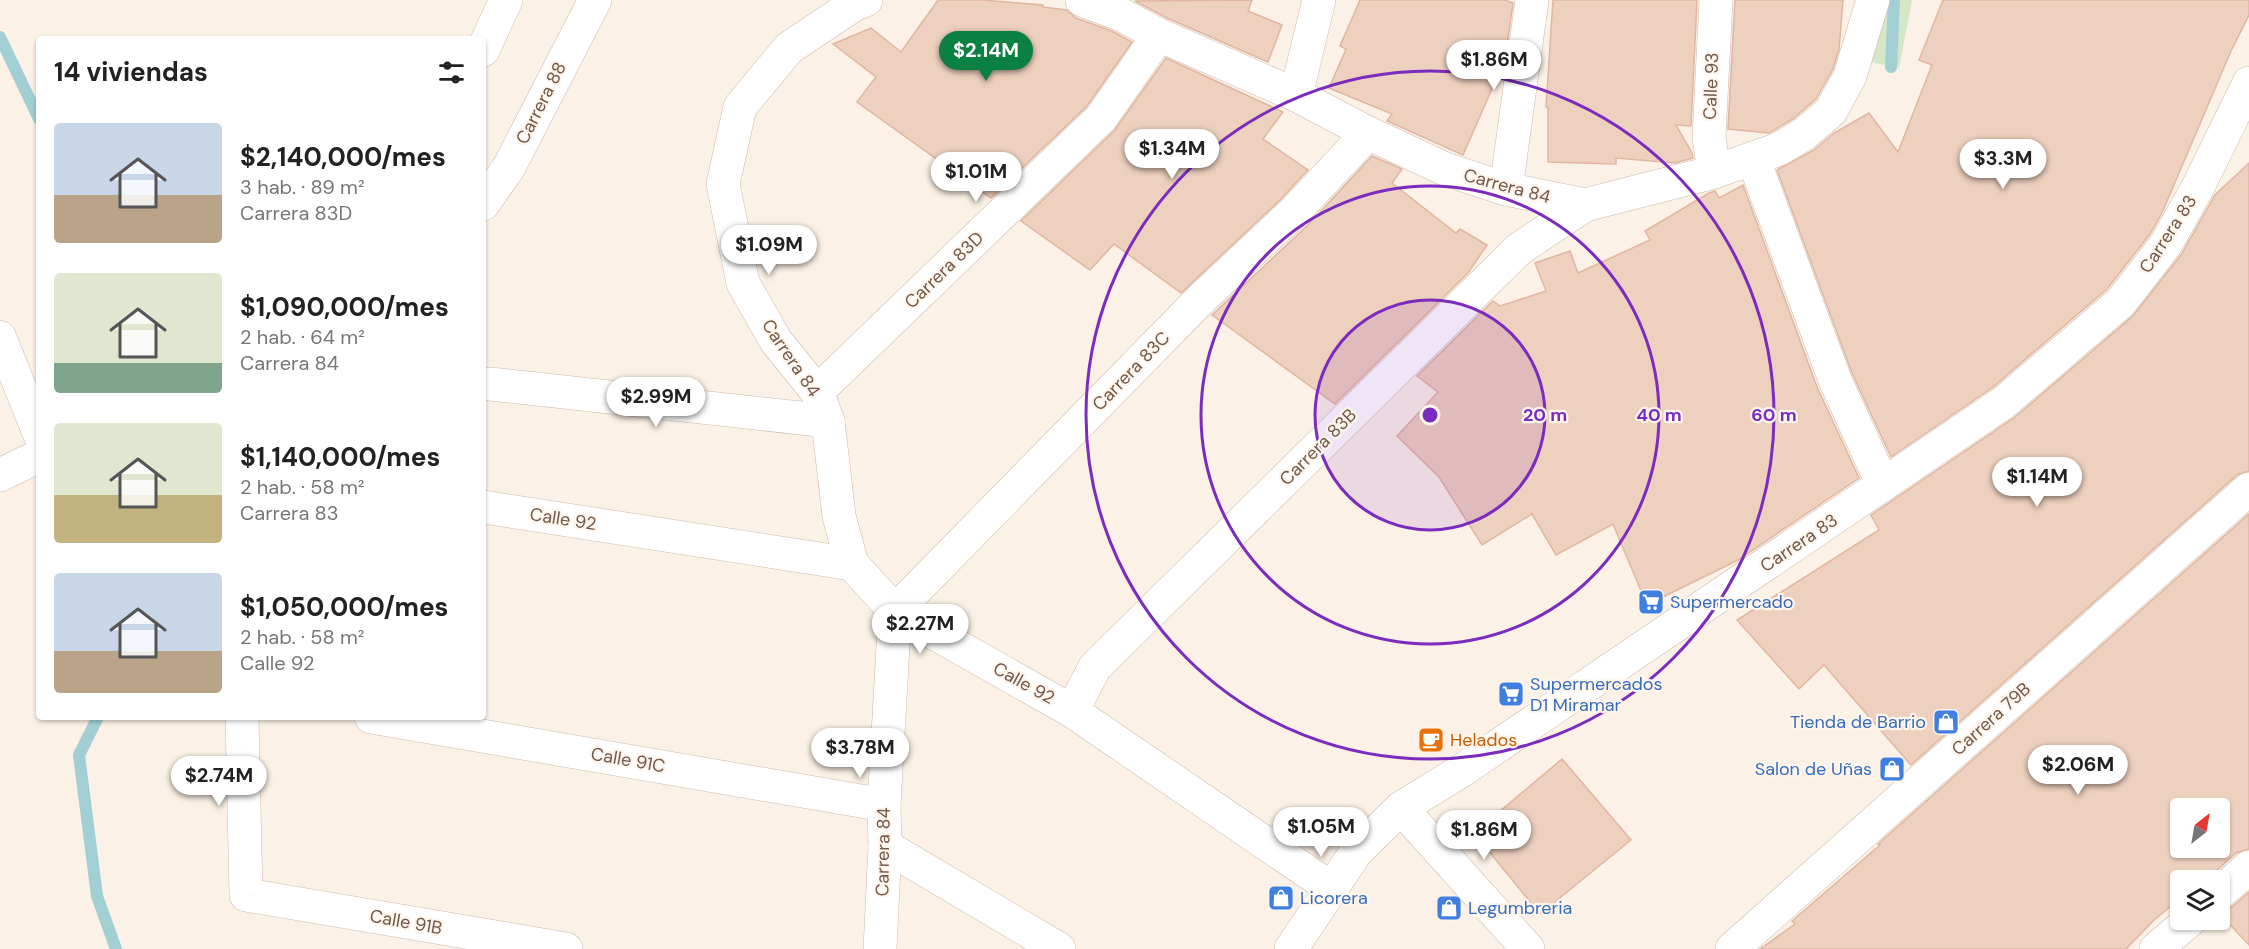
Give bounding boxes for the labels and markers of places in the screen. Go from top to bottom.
pin: $2.14M [937,31,1035,82]
pin: $1.86M [1445,40,1543,91]
pin: $1.34M [1123,129,1221,180]
pin: $3.3M [1961,139,2045,190]
pin: $1.01M [927,152,1025,203]
pin: $1.09M [720,225,818,276]
pin: $2.99M [607,377,705,428]
centre of rings [1420,405,1440,425]
pin: $1.14M [1988,457,2086,508]
supermarket icon: Supermercado [1636,587,1666,617]
place label: Supermercado [1670,590,1794,614]
pin: $2.27M [871,604,969,655]
place label: Supermercados D1 Miramar [1530,672,1663,717]
supermarket icon: Supermercados D1 Miramar [1496,679,1526,709]
shop icon: Tienda de Barrio [1931,707,1961,737]
place label: Tienda de Barrio [1790,710,1926,734]
cafe icon: Helados [1416,725,1446,755]
pin: $3.78M [811,728,909,779]
place label: Helados [1450,728,1517,752]
pin: $2.06M [2029,745,2127,796]
shop icon: Salon de Uñas [1877,754,1907,784]
pin: $2.74M [170,756,268,807]
place label: Salon de Uñas [1755,757,1872,781]
pin: $1.05M [1272,807,1370,858]
pin: $1.86M [1435,810,1533,861]
shop icon: Licorera [1266,883,1296,913]
place label: Licorera [1300,886,1368,910]
shop icon: Legumbreria [1434,893,1464,923]
place label: Legumbreria [1468,896,1572,920]

